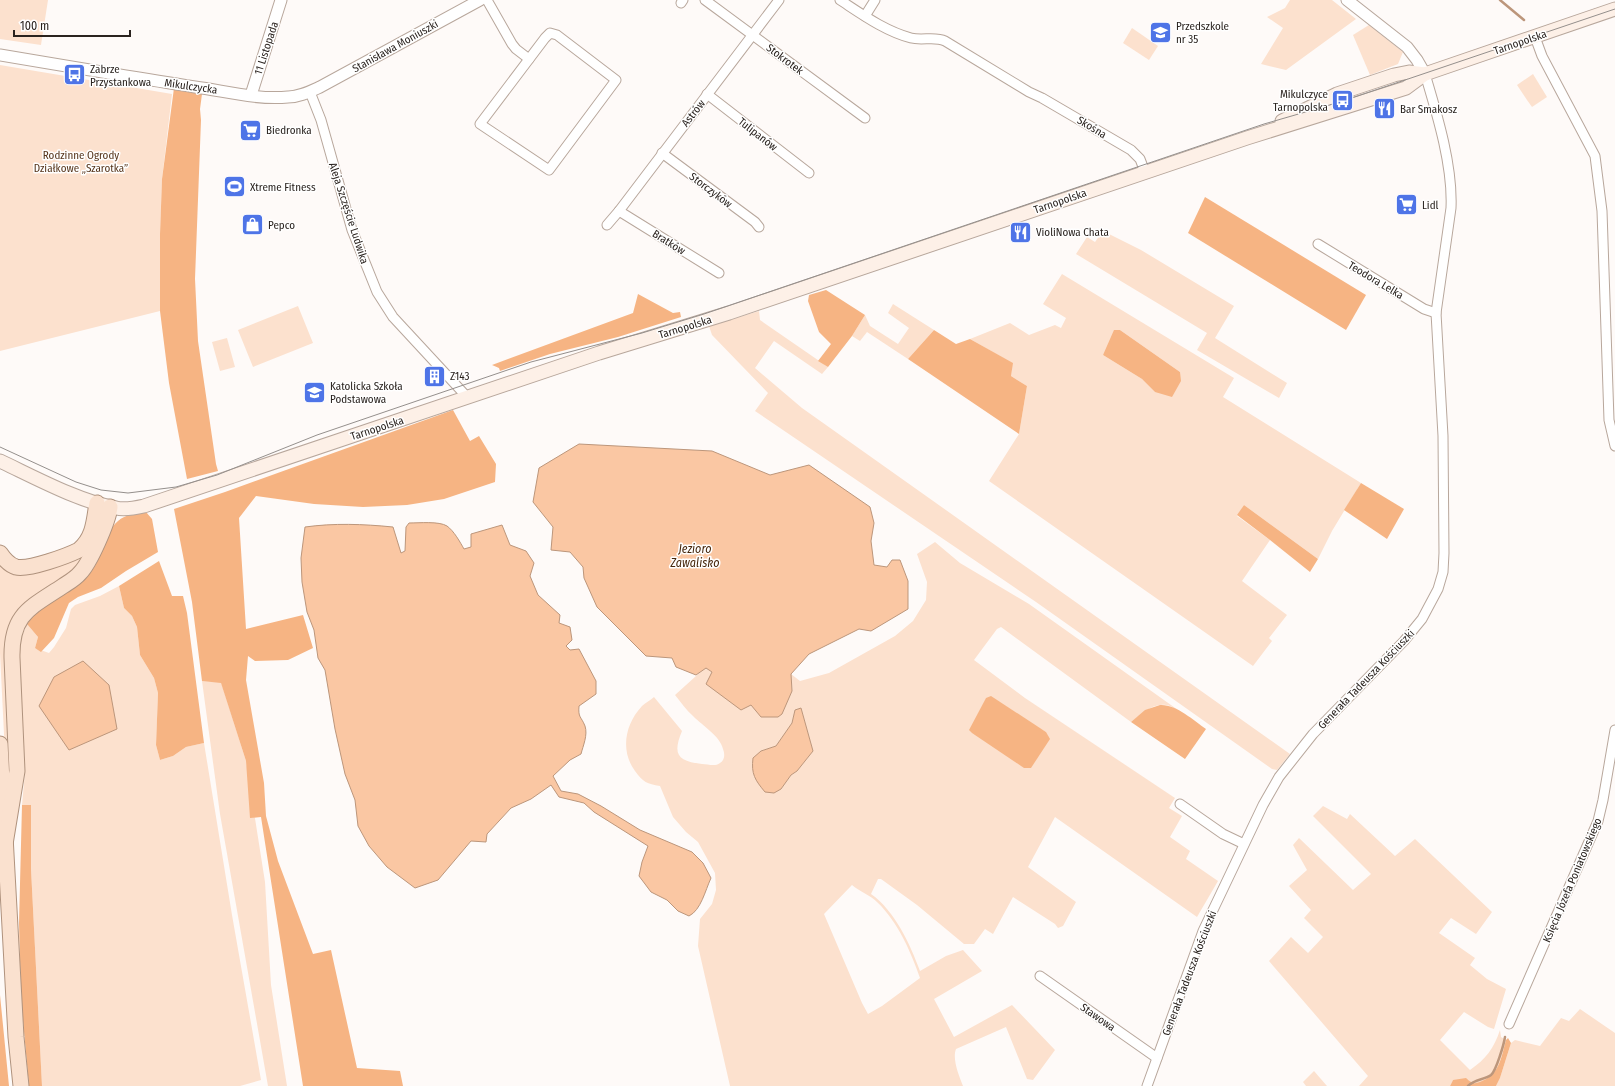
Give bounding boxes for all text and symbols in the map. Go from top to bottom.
scale bar [14,12,130,38]
street label: Stanisława Moniuszki [350,17,441,75]
text: 100 m [20,19,49,33]
school or university icon: Przedszkole nr 35 [1148,19,1174,45]
street label: 11 Listopada [252,20,281,76]
place label: Przedszkole nr 35 [1176,20,1229,46]
street label: Tarnopolska [1492,27,1548,58]
street label: Stokrotek [764,41,807,78]
bus stop icon: Zabrze Przystankowa [62,62,88,88]
place label: Zabrze Przystankowa [90,63,151,89]
street label: Mikulczycka [164,76,218,97]
bus stop icon: Mikulczyce Tarnopolska [1330,87,1356,113]
place label: Mikulczyce Tarnopolska [1273,88,1328,114]
restaurant icon: Bar Smakosz [1371,96,1397,122]
street label: Astrów [679,97,708,129]
place label: Bar Smakosz [1400,103,1458,116]
street label: Skośna [1075,114,1109,141]
street label: Tulipanów [736,115,780,154]
supermarket icon: Biedronka [238,117,264,143]
place label: Biedronka [266,124,312,137]
park label: Rodzinne Ogrody Działkowe „Szarotka” [34,149,128,175]
street label: Aleja Szczęście Ludwika [326,161,371,265]
street label: Storczyków [687,170,735,211]
sports icon: Xtreme Fitness [221,174,247,200]
place label: Xtreme Fitness [250,181,316,194]
street label: Tarnopolska [1032,186,1088,217]
supermarket icon: Lidl [1393,192,1419,218]
place label: Lidl [1422,199,1439,212]
shop icon: Pepco [240,212,266,238]
place label: Pepco [268,219,295,232]
restaurant icon: VioliNowa Chata [1008,219,1034,245]
place label: VioliNowa Chata [1036,226,1109,239]
street label: Bratków [650,227,688,258]
street label: Teodora Lelka [1346,259,1406,302]
street label: Tarnopolska [657,313,713,342]
building icon: Z143 [422,363,448,389]
place label: Z143 [450,370,469,383]
school or university icon: Katolicka Szkoła Podstawowa [301,379,327,405]
place label: Katolicka Szkoła Podstawowa [330,380,403,406]
street label: Tarnopolska [349,414,405,443]
water label: Jezioro Zawalisko [669,542,720,570]
street label: Generała Tadeusza Kościuszki [1315,627,1417,732]
street label: Księcia Józefa Poniatowskiego [1540,816,1605,944]
street label: Generała Tadeusza Kościuszki [1160,909,1219,1038]
street label: Stawowa [1078,1001,1118,1034]

